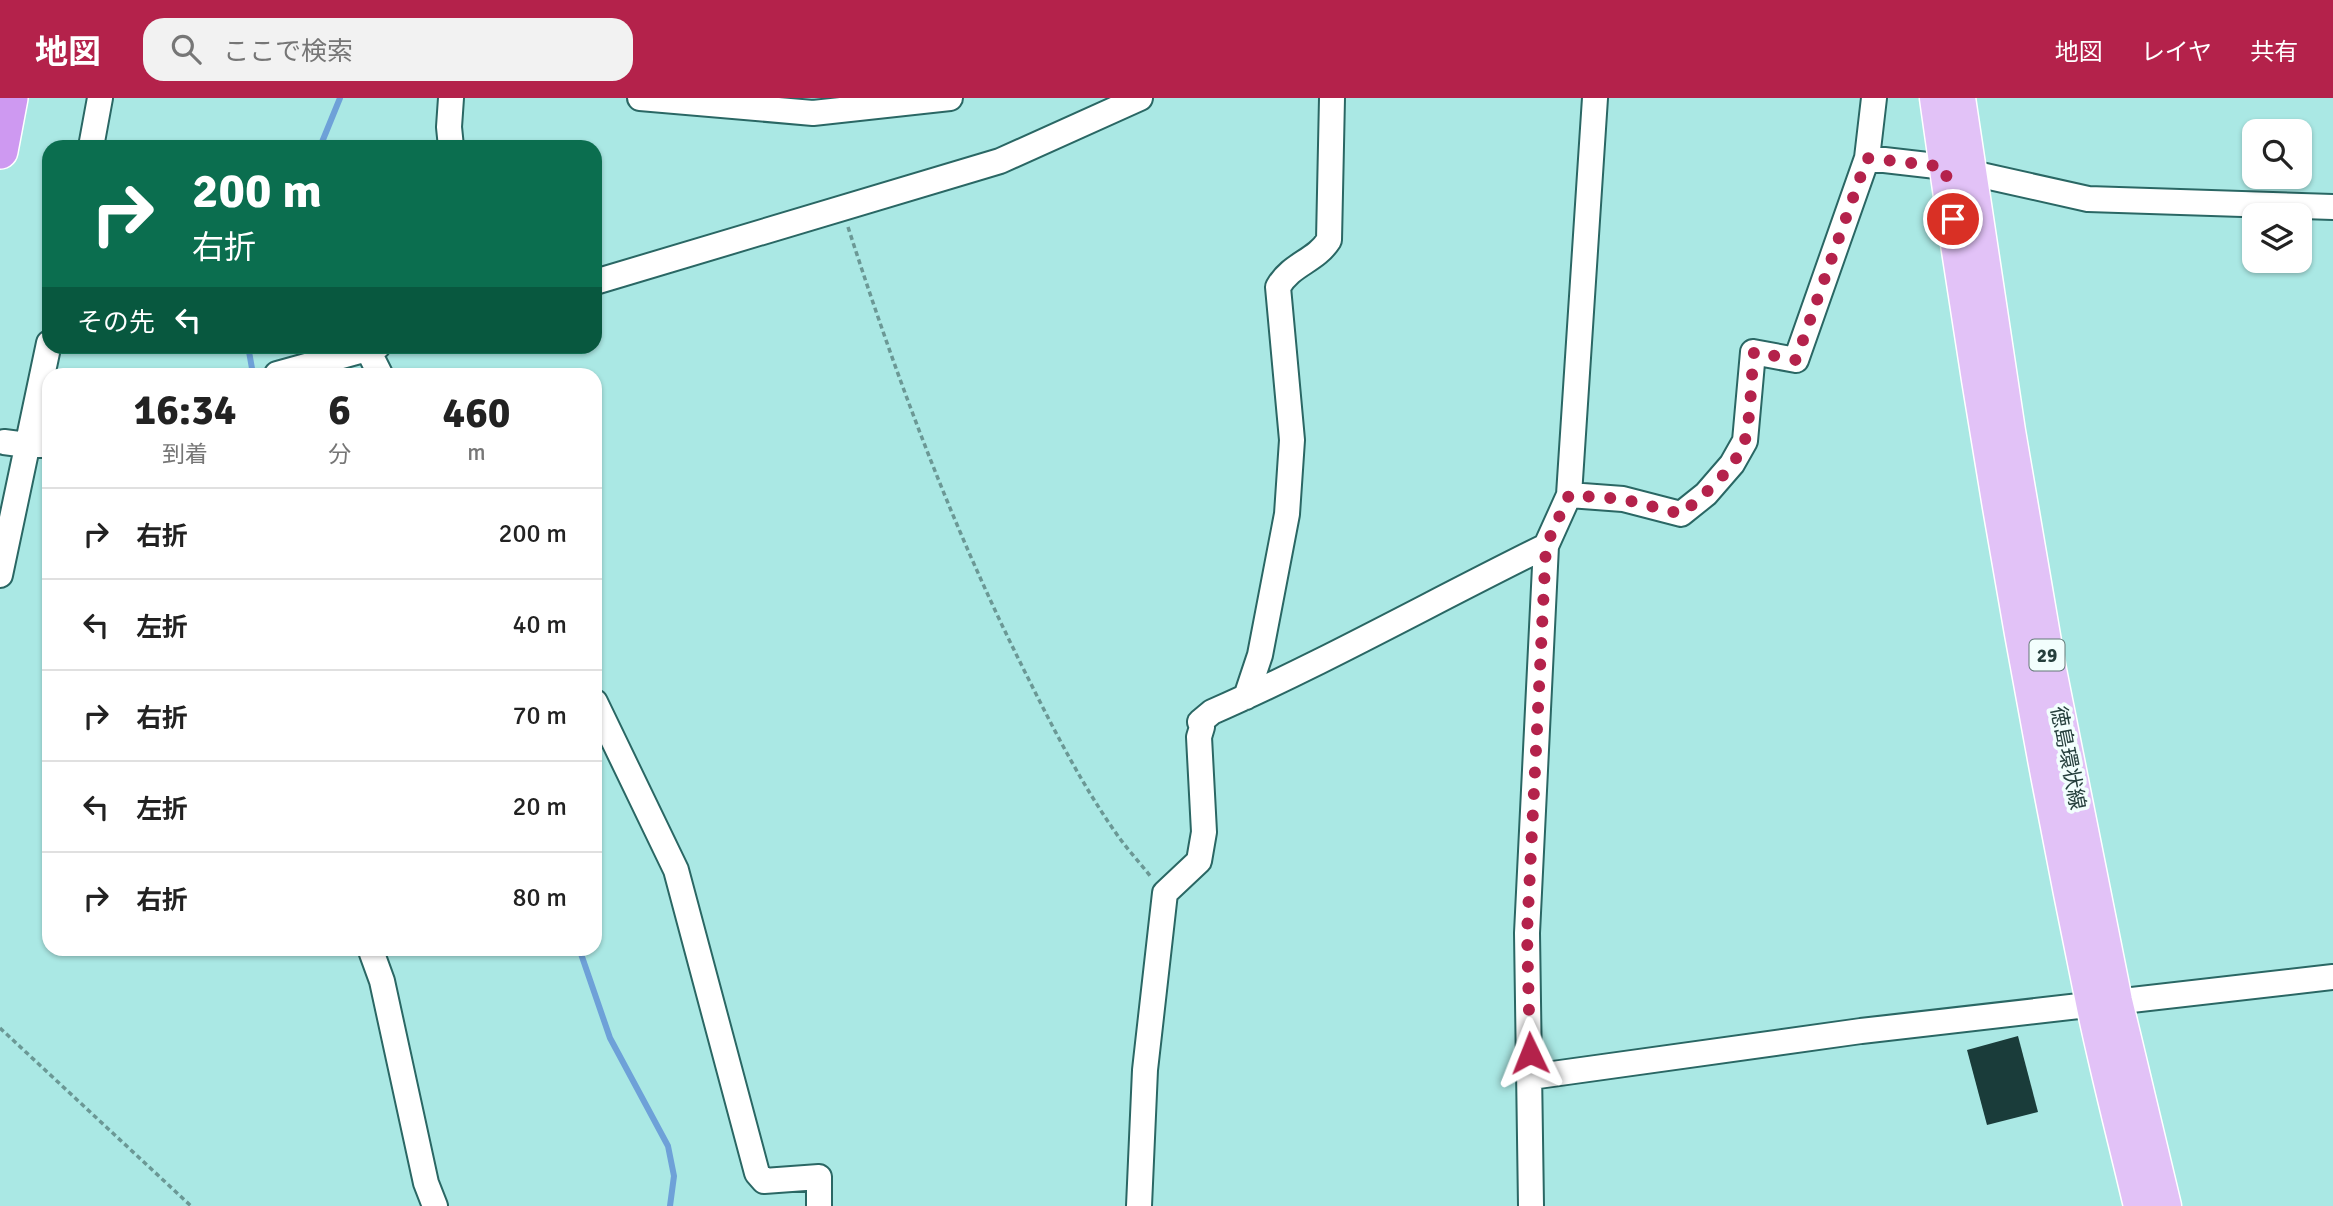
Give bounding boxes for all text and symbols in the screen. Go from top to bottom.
search box [143,18,633,81]
icon: search [167,30,205,68]
text: 地図 [35,32,101,73]
text: ここで検索 [223,36,353,68]
text: 地図 [2055,37,2103,67]
text: レイヤ [2141,37,2212,67]
text: 共有 [2250,37,2298,67]
map controls [2242,119,2312,273]
button: search [2242,119,2312,189]
text: 200 m [192,161,322,221]
icon: right [77,168,168,259]
pin [1923,189,1983,249]
icon: arrive [1934,200,1972,238]
button: layers [2242,203,2312,273]
text: 右折 [192,228,256,267]
icon: left [169,301,207,339]
text: その先 [77,307,155,339]
text: 16:34 [133,385,237,436]
text: 6 [328,385,351,436]
text: 460 [442,388,511,439]
text: m [467,438,486,467]
text: 到着 [162,440,208,469]
text: 分 [328,440,351,469]
icon: right [77,515,115,553]
text: 200 m [498,518,567,550]
text: 右折 [136,521,188,553]
icon: left [77,606,115,644]
text: 40 m [512,609,567,641]
text: 左折 [136,612,188,644]
road number: 29 [2030,640,2064,670]
icon: right [77,697,115,735]
text: 70 m [512,700,567,732]
text: 右折 [136,703,188,735]
street label: 徳島環状線 [2045,704,2091,812]
icon: left [77,788,115,826]
text: 20 m [512,791,567,823]
text: 左折 [136,794,188,826]
icon: right [77,879,115,917]
text: 80 m [512,882,567,914]
text: 右折 [136,885,188,917]
position arrow [1493,1016,1567,1090]

